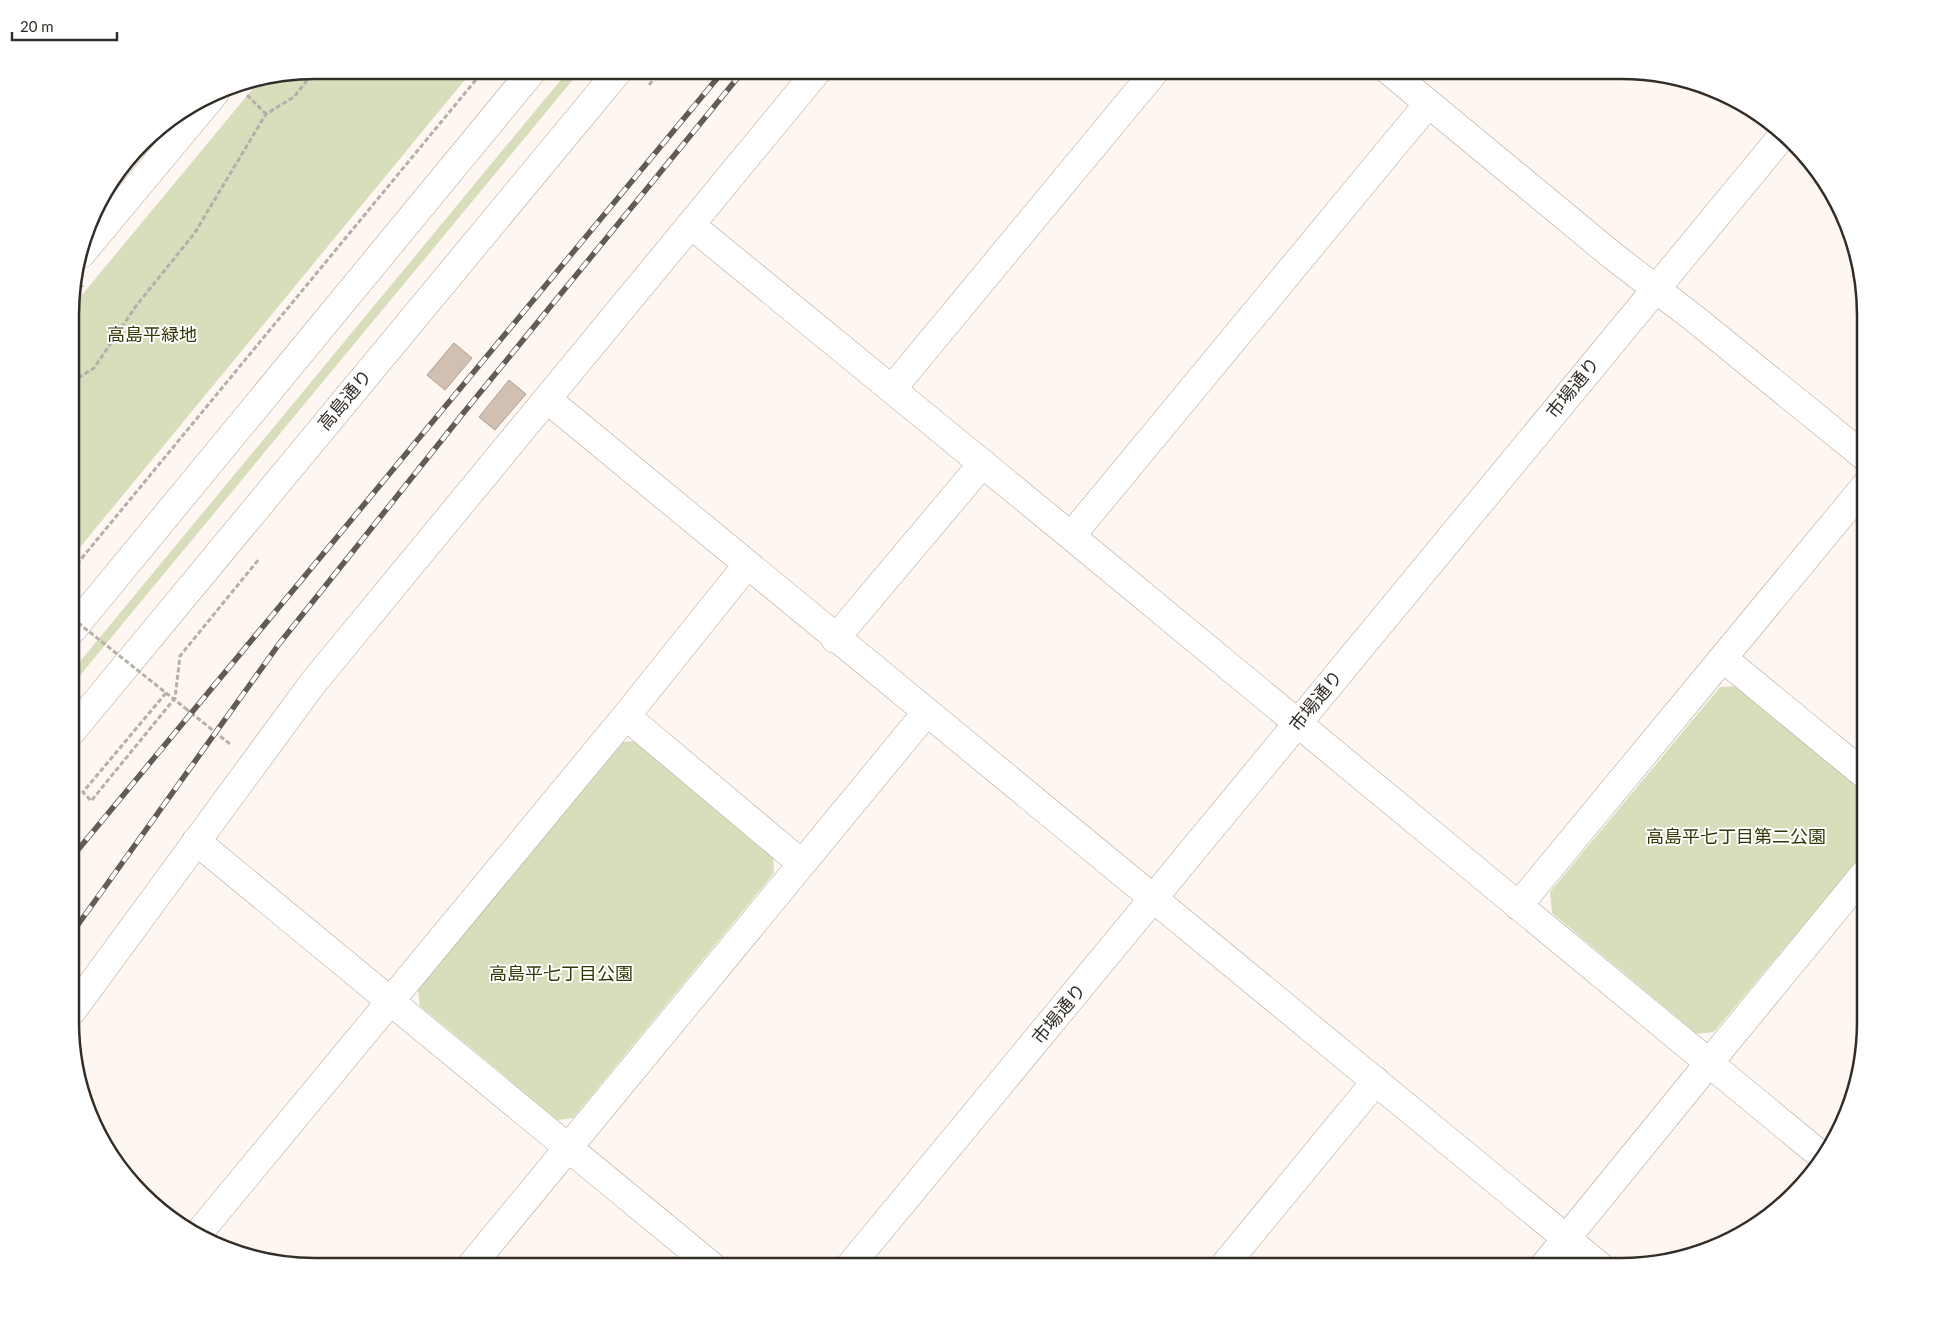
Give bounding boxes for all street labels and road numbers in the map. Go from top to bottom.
street label: 市場通り [1541,352,1603,422]
street label: 高島通り [313,365,376,434]
street label: 市場通り [1284,665,1346,735]
street label: 市場通り [1027,979,1090,1048]

